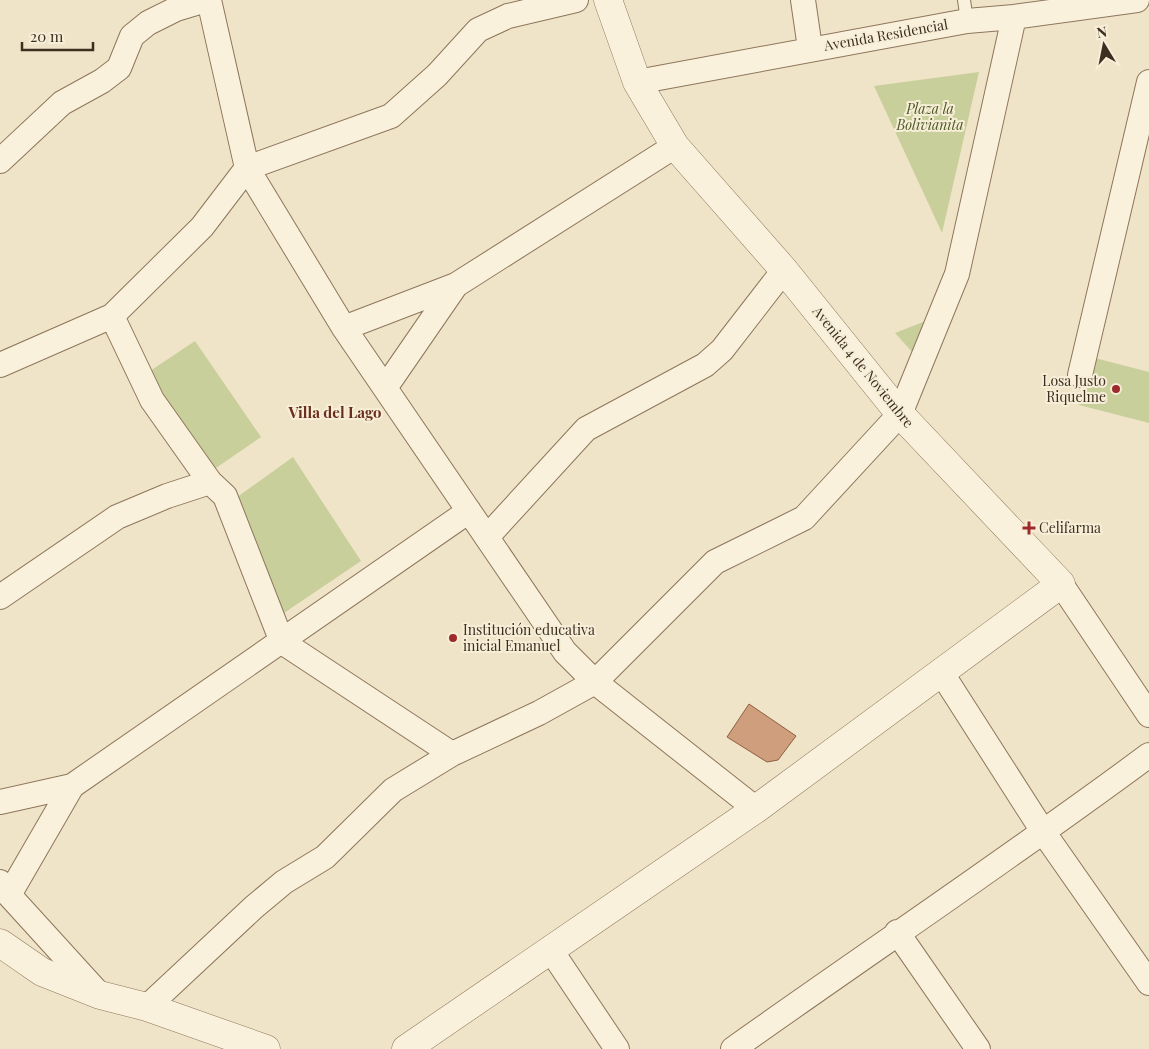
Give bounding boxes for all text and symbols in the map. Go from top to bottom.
street label: Avenida Residencial [821,14,949,55]
scale bar [22,20,94,52]
north arrow [1079,20,1129,70]
text: N [1095,21,1108,42]
text: 20 m [30,26,64,46]
park label: Plaza la Bolivianita [895,99,964,134]
street label: Avenida 4 de Noviembre [808,301,918,431]
place label: Losa Justo Riquelme [1042,371,1106,406]
marker: Losa Justo Riquelme [1110,383,1122,395]
district label: Villa del Lago [287,402,382,422]
place label: Celifarma [1039,518,1101,537]
marker: Celifarma [1023,522,1035,534]
place label: Institución educativa inicial Emanuel [463,620,595,655]
marker: Institución educativa inicial Emanuel [447,632,459,644]

